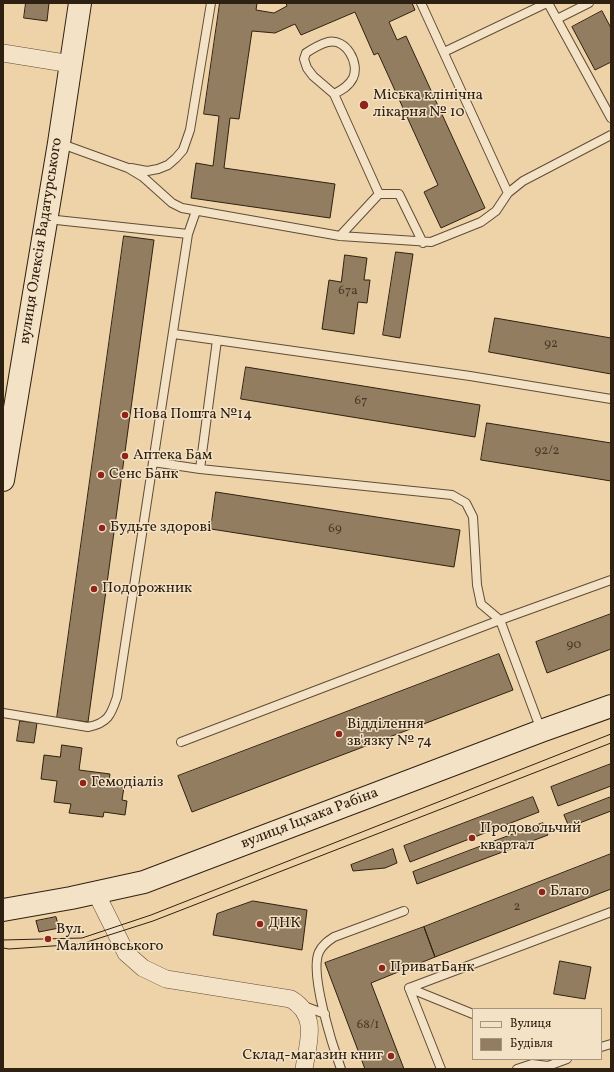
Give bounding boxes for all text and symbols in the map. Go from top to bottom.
place label: Міська клінічна лікарня № 10 [373,87,483,122]
marker: Міська клінічна лікарня № 10 [358,99,370,111]
street label: вулиця Олексія Вадатурського [17,137,67,345]
house number: 67а [338,284,358,300]
house number: 92 [544,337,558,353]
house number: 67 [355,394,367,410]
place label: Нова Пошта №14 [133,406,252,424]
marker: Нова Пошта №14 [120,410,130,420]
house number: 92/2 [535,444,559,460]
place label: Аптека Бам [133,447,212,465]
marker: Аптека Бам [120,451,130,461]
place label: Сенс Банк [109,466,179,484]
marker: Сенс Банк [96,470,106,480]
place label: Будьте здорові [110,519,212,537]
house number: 69 [328,522,342,538]
marker: Будьте здорові [97,523,107,533]
place label: Подорожник [102,580,192,598]
marker: Подорожник [89,584,99,594]
house number: 90 [567,638,581,654]
place label: Відділення зв'язку № 74 [347,716,432,751]
marker: Відділення зв'язку № 74 [334,729,344,739]
place label: Гемодіаліз [91,774,163,792]
marker: Гемодіаліз [78,778,88,788]
street label: вулиця Іцхака Рабіна [239,784,381,854]
place label: Продовольчий квартал [480,820,581,855]
marker: Продовольчий квартал [467,833,477,843]
place label: Благо [550,883,589,901]
marker: Благо [537,887,547,897]
house number: 2 [514,900,520,916]
place label: ДНК [268,915,300,933]
marker: ДНК [255,919,265,929]
place label: Вул. Малиновського [56,921,164,956]
marker: Вул. Малиновського [43,934,53,944]
place label: ПриватБанк [390,959,475,977]
marker: ПриватБанк [377,963,387,973]
legend [472,1008,602,1060]
text: Вулиця [510,1016,551,1032]
house number: 68/1 [357,1018,379,1034]
text: Будівля [510,1036,553,1052]
place label: Склад-магазин книг [242,1047,383,1065]
marker: Склад-магазин книг [386,1051,396,1061]

